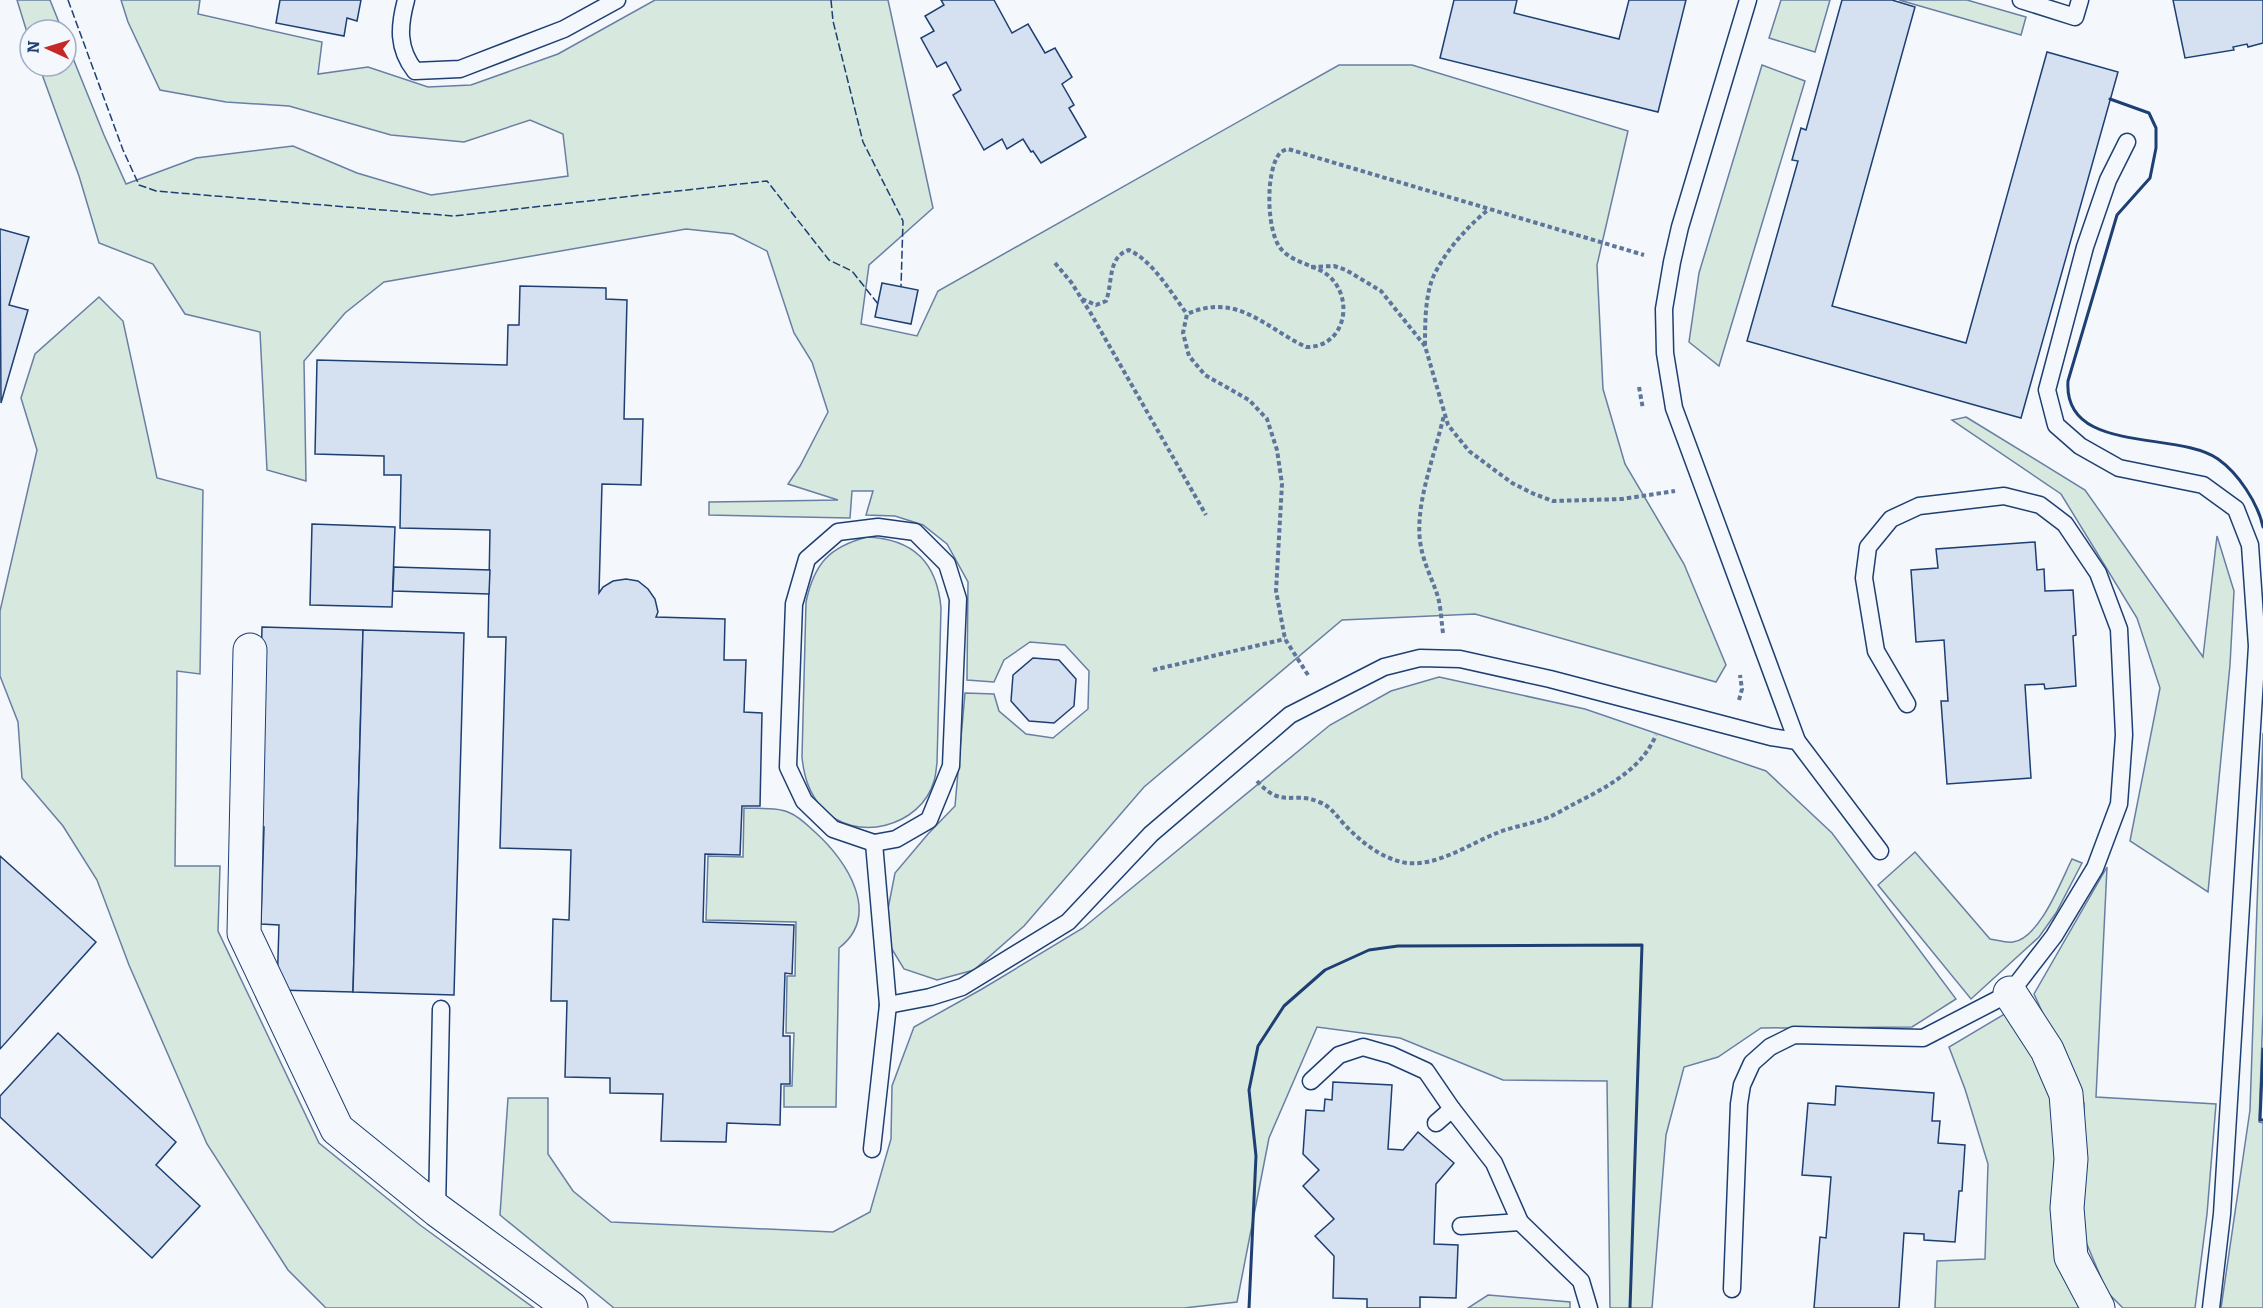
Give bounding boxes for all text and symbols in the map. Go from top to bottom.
north arrow [18,18,78,78]
text: N [24,40,43,54]

